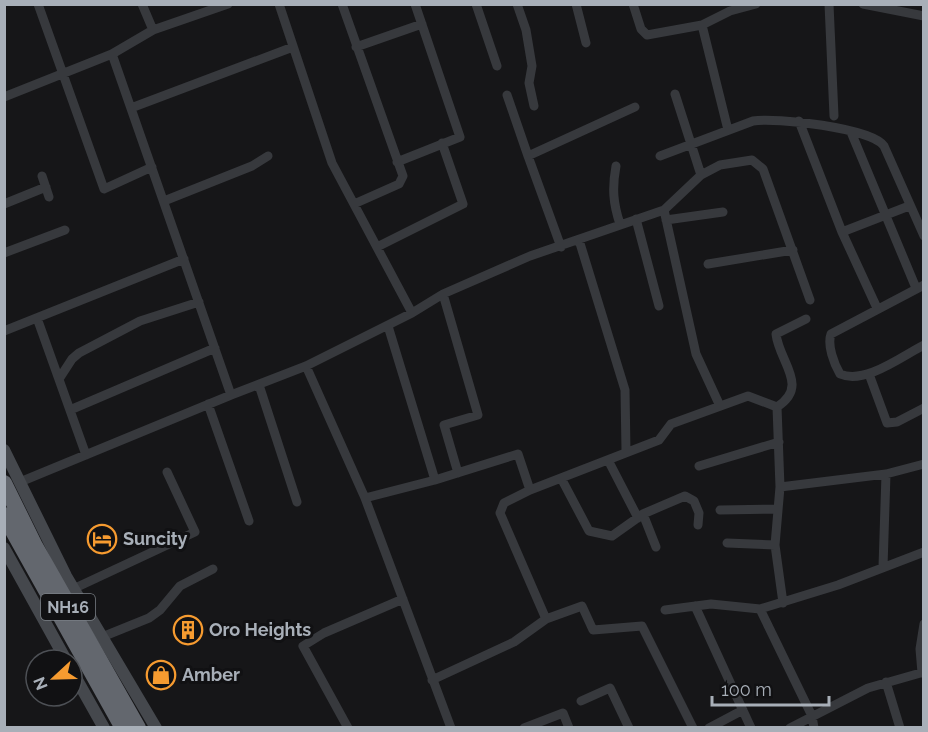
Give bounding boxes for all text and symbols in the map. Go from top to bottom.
hotel icon: Suncity [86,523,118,555]
place label: Suncity [123,528,188,549]
road number: NH16 [41,594,95,620]
building icon: Oro Heights [172,614,204,646]
place label: Oro Heights [209,619,311,640]
north arrow [24,648,84,708]
shop icon: Amber [145,659,177,691]
place label: Amber [182,664,240,685]
scale bar [712,669,829,707]
text: N [29,674,52,693]
text: 100 m [721,679,772,700]

